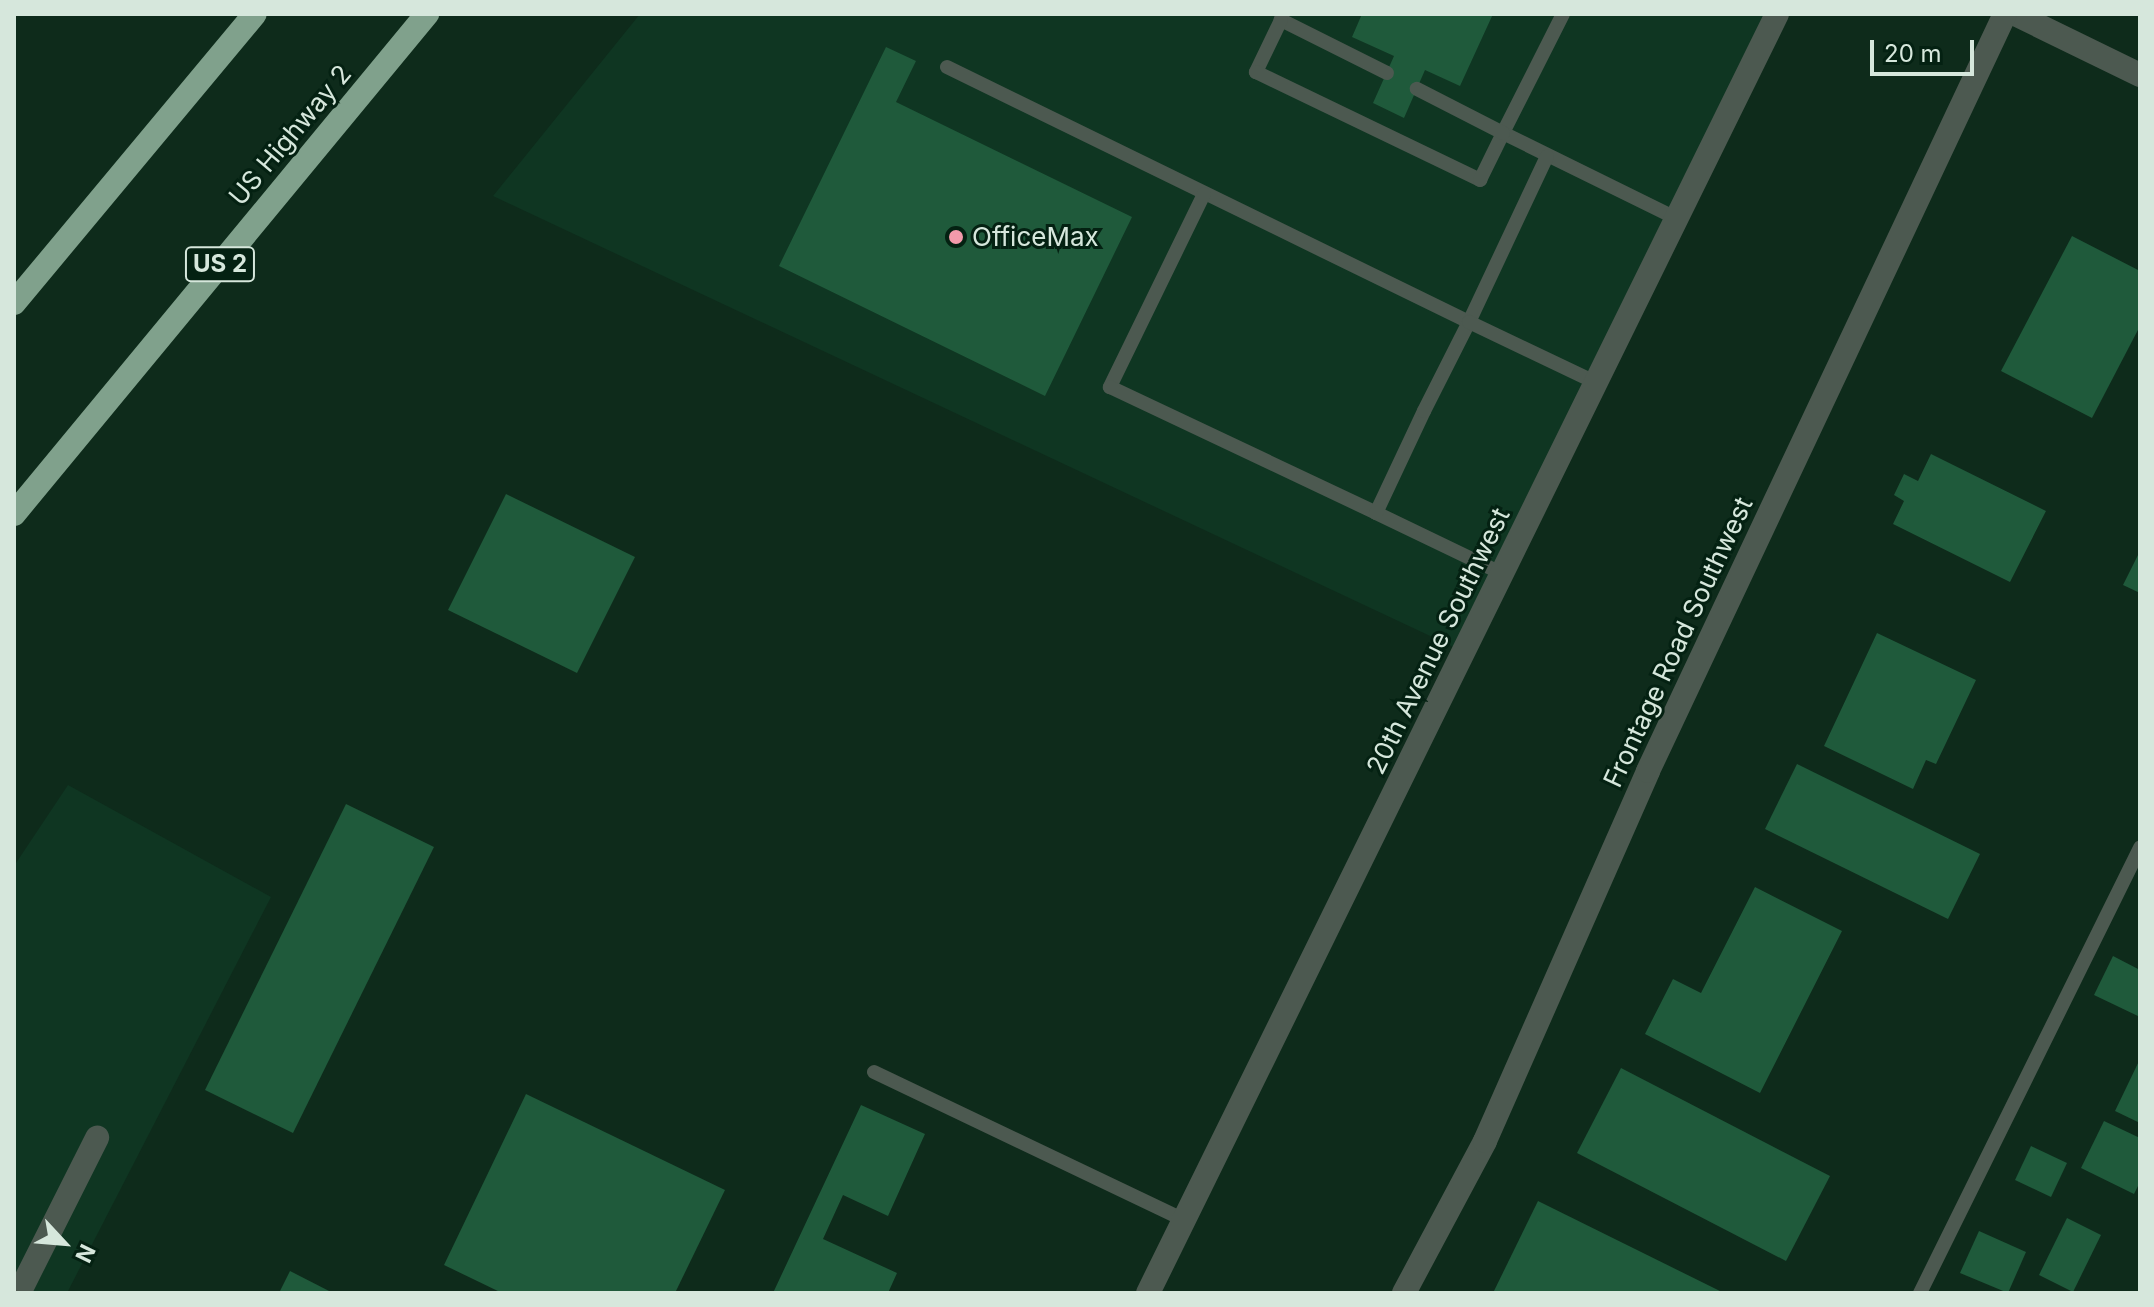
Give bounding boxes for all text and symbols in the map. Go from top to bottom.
scale bar [1874,24,1978,74]
text: 20 m [1884,39,1942,68]
street label: US Highway 2 [222,58,358,212]
place label: OfficeMax [972,221,1099,253]
marker: OfficeMax [947,228,965,246]
road number: US 2 [184,244,256,284]
street label: Frontage Road Southwest [1597,492,1759,792]
street label: 20th Avenue Southwest [1360,503,1516,779]
north arrow [24,1203,104,1283]
text: N [70,1240,101,1267]

